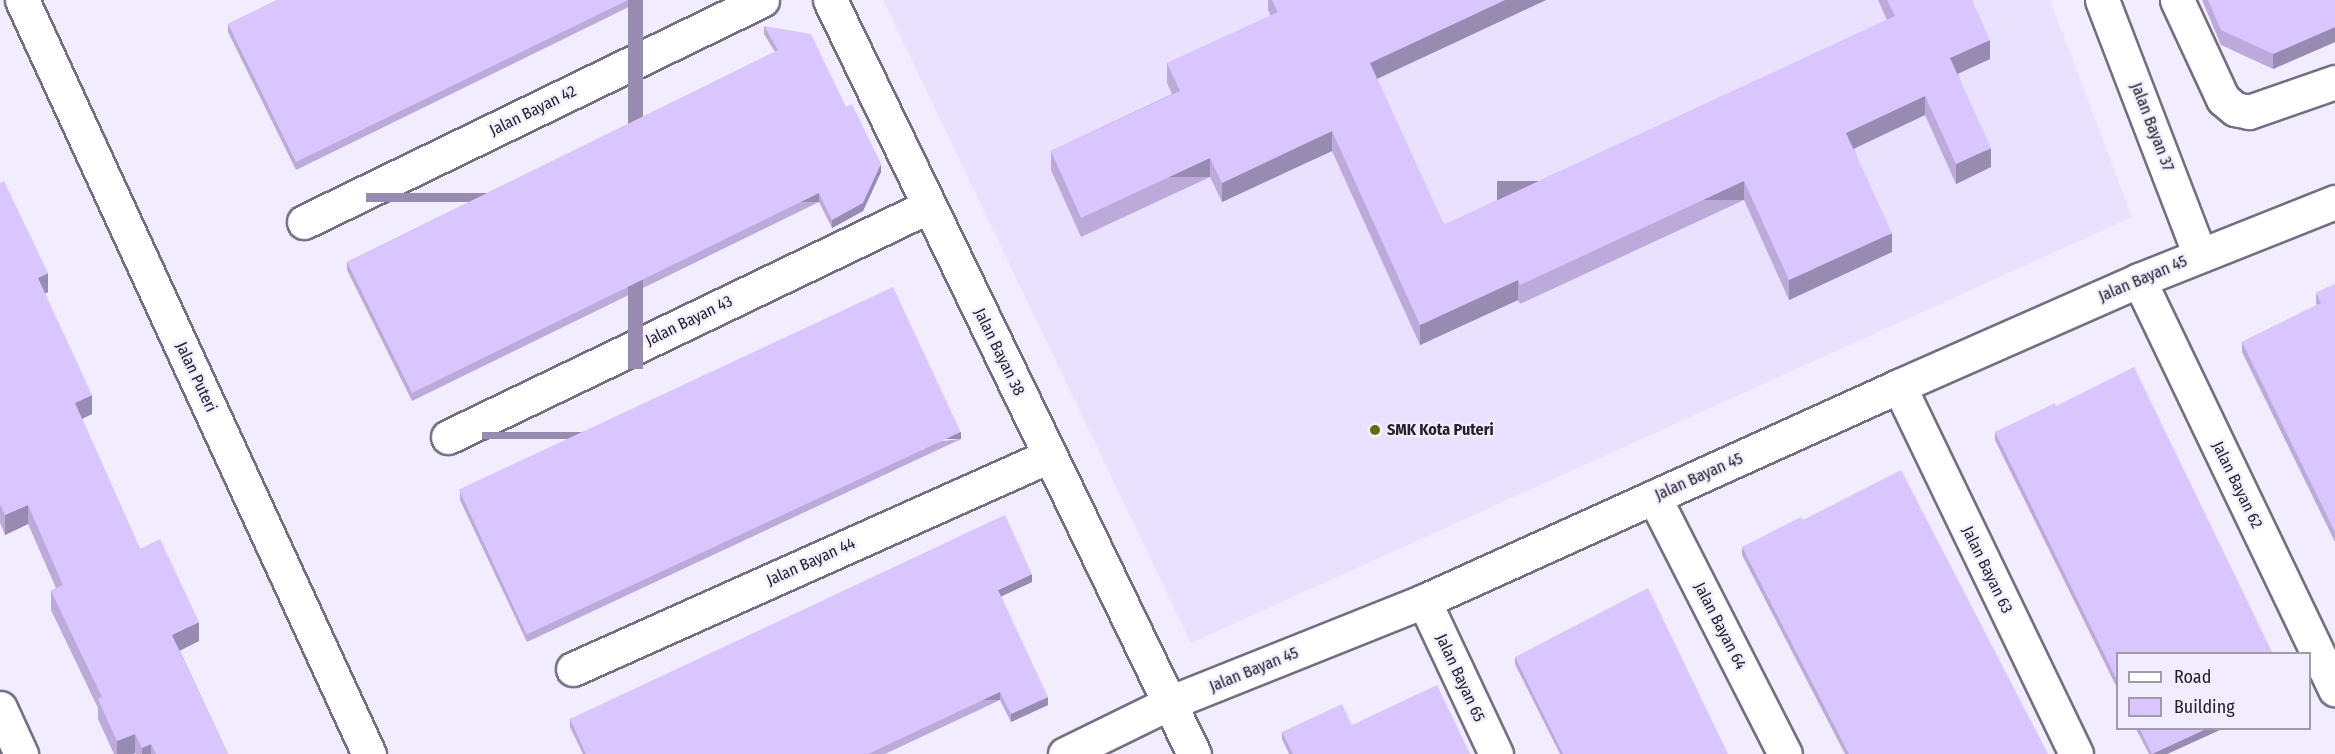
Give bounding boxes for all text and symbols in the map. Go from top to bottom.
street label: Jalan Bayan 37 [2126,80,2178,174]
street label: Jalan Bayan 42 [486,82,580,140]
street label: Jalan Bayan 45 [2096,252,2190,306]
street label: Jalan Bayan 43 [642,292,736,350]
street label: Jalan Bayan 38 [970,305,1028,399]
street label: Jalan Puteri [171,339,221,415]
place label: SMK Kota Puteri [1387,420,1494,440]
marker: SMK Kota Puteri [1368,423,1382,437]
street label: Jalan Bayan 62 [2208,438,2266,532]
street label: Jalan Bayan 45 [1652,449,1746,505]
street label: Jalan Bayan 63 [1958,523,2016,617]
street label: Jalan Bayan 44 [764,534,858,590]
street label: Jalan Bayan 64 [1690,579,1750,673]
street label: Jalan Bayan 65 [1431,631,1489,725]
street label: Jalan Bayan 45 [1207,643,1301,697]
legend [2116,652,2311,730]
text: Road [2174,666,2211,688]
text: Building [2174,696,2235,718]

